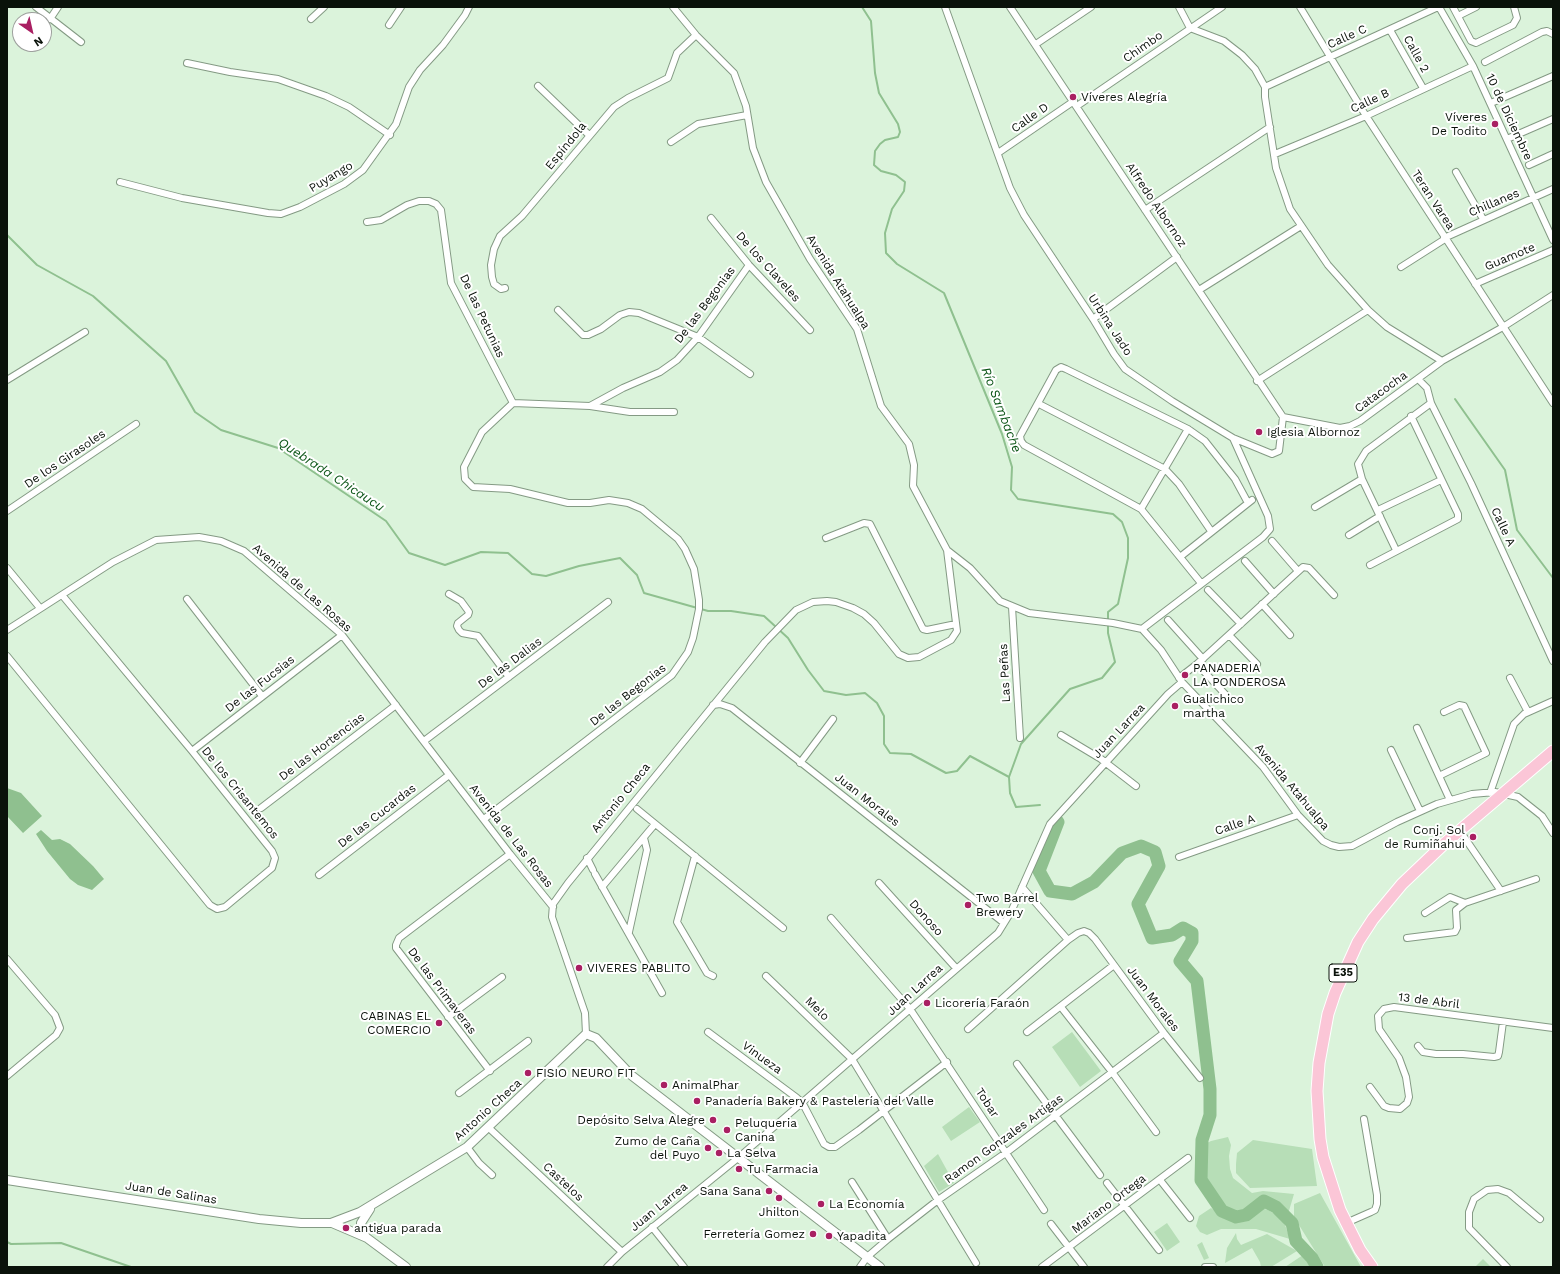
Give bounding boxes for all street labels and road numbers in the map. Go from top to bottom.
street label: Calle C [1325,22,1369,52]
street label: Chimbo [1120,28,1166,66]
street label: Calle 2 [1400,33,1432,75]
street label: 10 de Diciembre [1483,71,1535,163]
street label: Calle B [1348,86,1392,116]
street label: Calle D [1009,100,1051,136]
street label: Espíndola [542,119,590,173]
street label: Puyango [306,158,356,196]
street label: Alfredo Albornoz [1122,160,1190,250]
street label: Teran Varea [1408,167,1458,233]
street label: Chillanes [1466,186,1522,220]
street label: De los Claveles [733,229,803,305]
street label: Avenida Atahualpa [803,232,873,332]
street label: Guamote [1483,240,1537,274]
street label: De las Begonias [671,264,739,346]
street label: De las Petunias [456,272,508,360]
street label: Urbina Jado [1085,292,1135,358]
street label: Catacocha [1352,368,1410,416]
street label: De los Girasoles [22,427,108,491]
street label: Calle A [1488,505,1518,549]
street label: Avenida de Las Rosas [249,541,355,635]
street label: De las Dalias [475,634,545,692]
street label: Las Peñas [996,643,1014,703]
street label: De las Fucsias [222,652,298,716]
street label: De las Begonias [587,661,669,729]
street label: Juan Larrea [1090,701,1148,761]
street label: De las Hortencias [276,710,368,784]
street label: Avenida Atahualpa [1252,741,1332,833]
street label: De los Crisantemos [198,744,282,842]
street label: Antonio Checa [589,760,653,836]
street label: Juan Morales [832,770,902,830]
street label: De las Cucardas [335,781,419,851]
street label: Avenida de Las Rosas [466,782,556,890]
street label: Calle A [1213,811,1257,839]
street label: Donoso [906,897,946,939]
street label: De las Primaveras [405,945,479,1037]
street label: Juan Larrea [884,961,946,1019]
street label: Juan Morales [1124,963,1182,1035]
road number: E35 [1329,964,1357,982]
street label: 13 de Abril [1398,990,1460,1012]
street label: Melo [802,994,832,1024]
street label: Vinueza [739,1039,785,1077]
street label: Antonio Checa [451,1076,525,1144]
street label: Tobar [972,1086,1002,1120]
street label: Ramon Gonzales Artigas [942,1091,1066,1187]
street label: Castelos [540,1160,586,1204]
street label: Mariano Ortega [1069,1171,1149,1237]
street label: Juan de Salinas [124,1179,218,1207]
street label: Juan Larrea [627,1179,691,1235]

